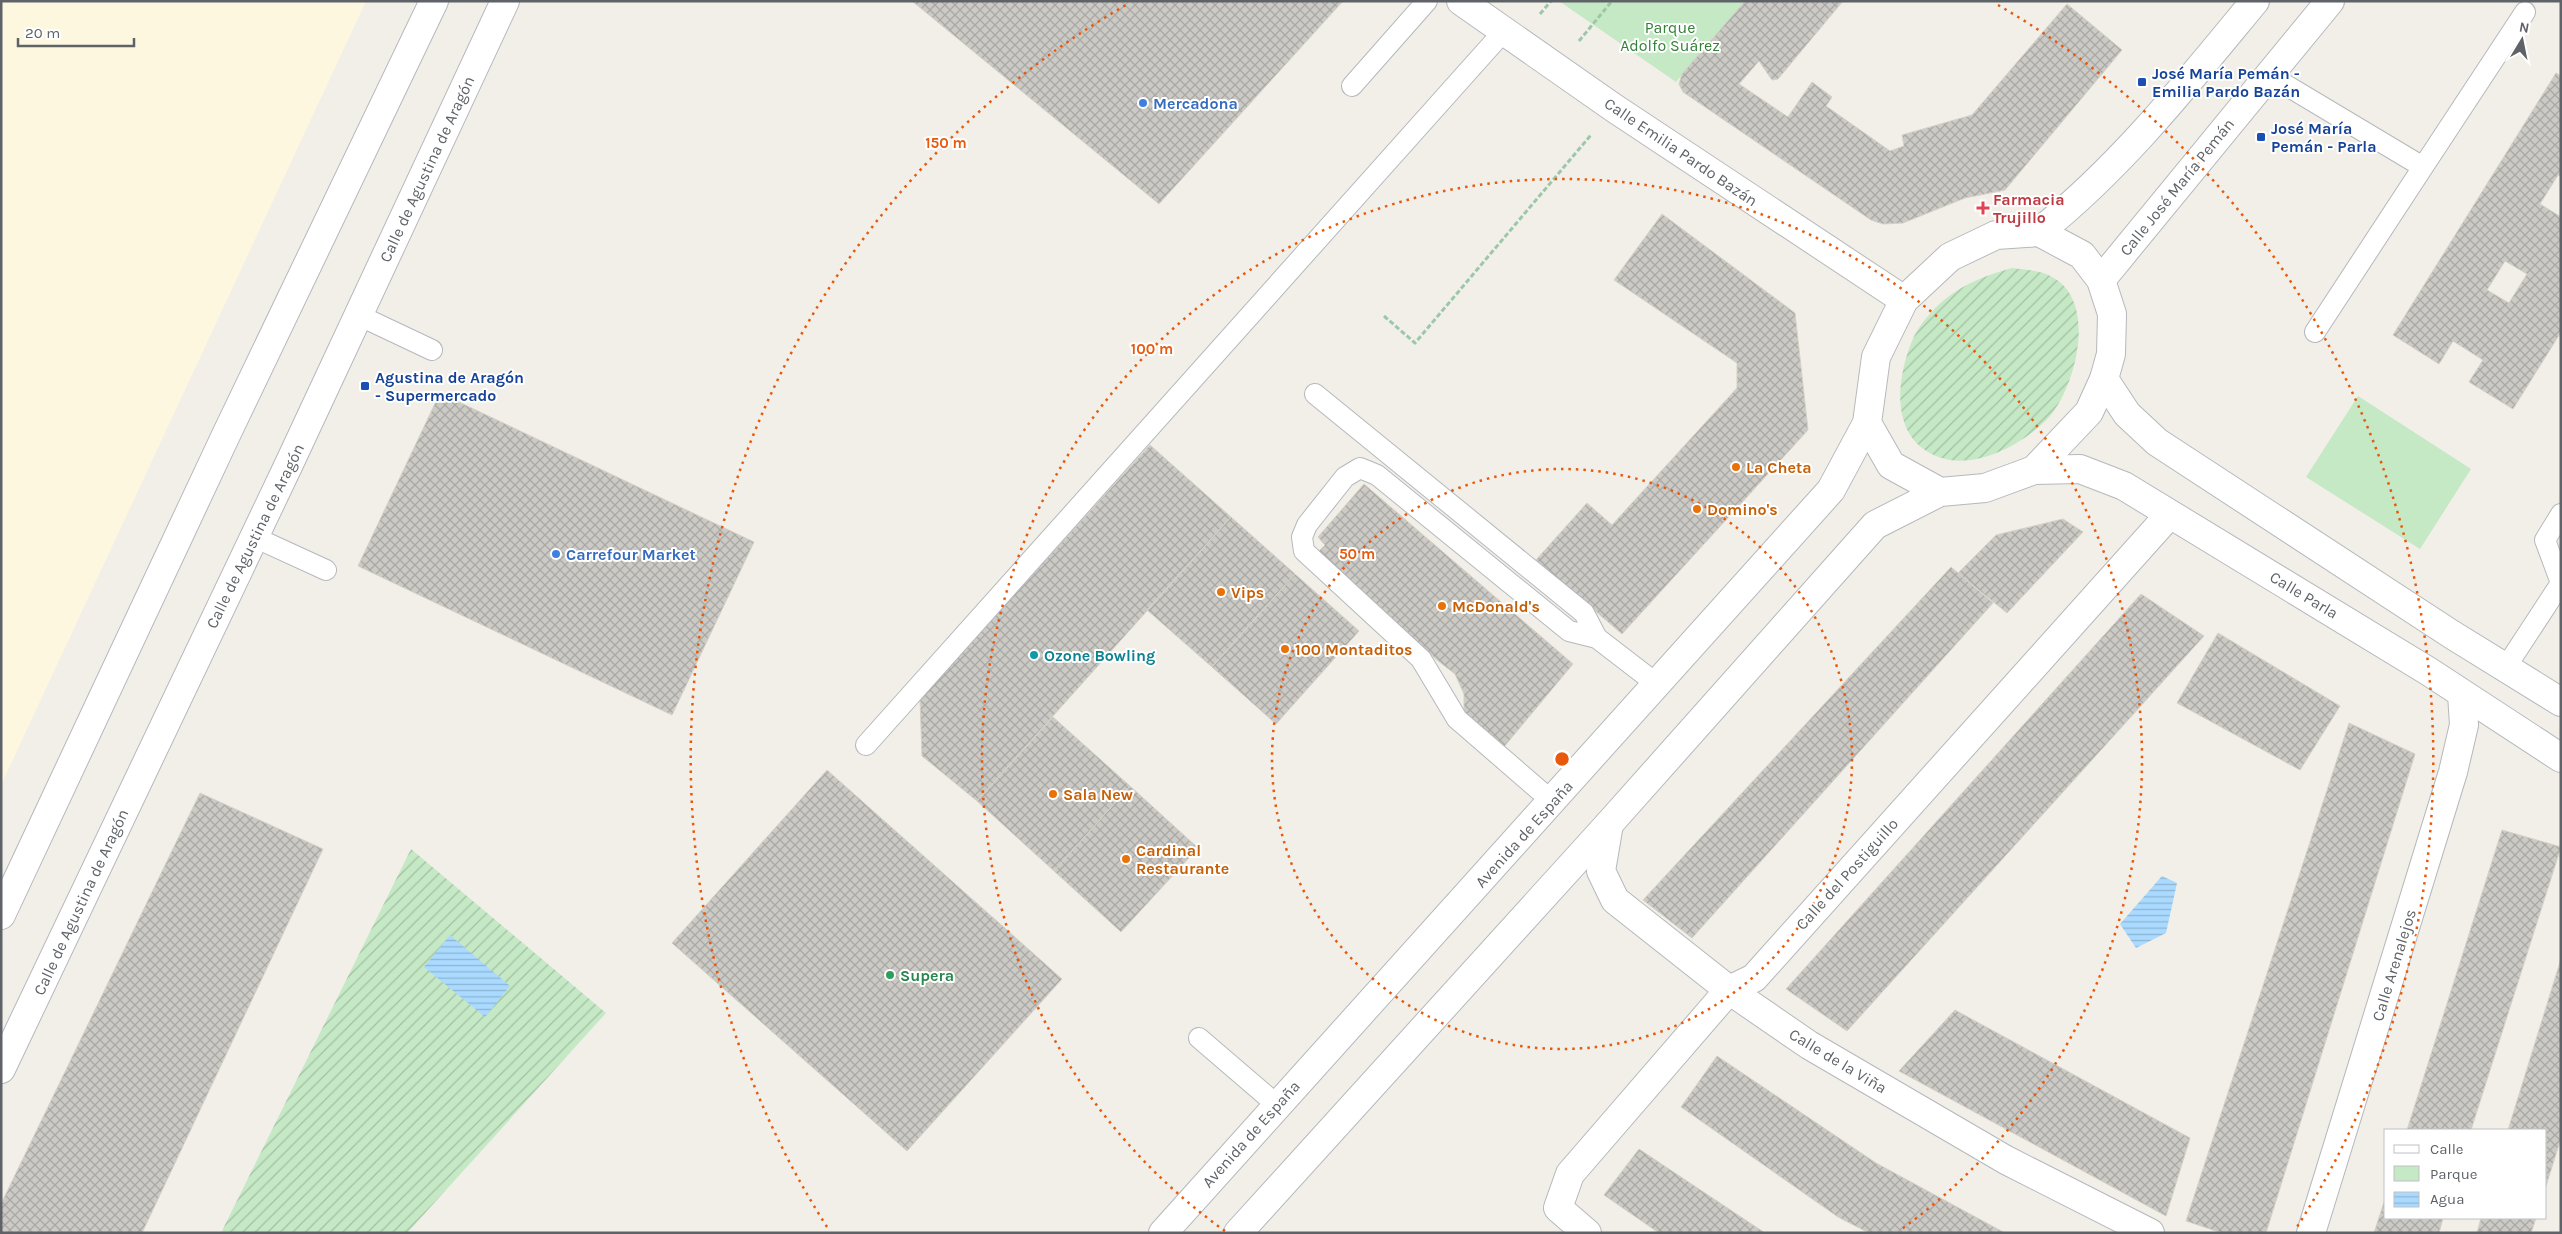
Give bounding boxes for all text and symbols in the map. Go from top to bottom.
scale bar [18,15,134,47]
north arrow [2497,15,2547,65]
park label: Parque Adolfo Suárez [1620,18,1720,55]
text: N [2518,18,2531,37]
text: 20 m [25,24,60,42]
place label: José María Pemán - Emilia Pardo Bazán [2152,64,2300,101]
street label: Calle de Agustina de Aragón [375,73,479,265]
marker: José María Pemán - Emilia Pardo Bazán [2136,76,2148,88]
place label: Mercadona [1153,94,1238,113]
street label: Calle Emilia Pardo Bazán [1601,94,1761,210]
marker: Mercadona [1137,97,1149,109]
street label: Calle José María Pemán [2116,114,2238,260]
place label: José María Pemán - Parla [2271,119,2377,156]
marker: José María Pemán - Parla [2255,131,2267,143]
text: 150 m [925,134,967,152]
place label: Farmacia Trujillo [1993,190,2065,227]
marker: Farmacia Trujillo [1977,202,1989,214]
text: 100 m [1131,340,1173,358]
place label: Agustina de Aragón - Supermercado [375,368,524,405]
marker: Agustina de Aragón - Supermercado [359,380,371,392]
street label: Calle de Agustina de Aragón [202,441,308,631]
place label: La Cheta [1746,458,1812,477]
marker: La Cheta [1730,461,1742,473]
place label: Domino's [1707,500,1778,519]
marker: Domino's [1691,503,1703,515]
place label: Carrefour Market [566,545,696,564]
text: 50 m [1339,545,1375,563]
marker: Carrefour Market [550,548,562,560]
street label: Calle Parla [2266,567,2342,623]
place label: Vips [1231,583,1264,602]
marker: Vips [1215,586,1227,598]
place label: McDonald's [1452,597,1540,616]
marker: McDonald's [1436,600,1448,612]
place label: 100 Montaditos [1295,640,1413,659]
marker: 100 Montaditos [1279,643,1291,655]
place label: Ozone Bowling [1044,646,1155,665]
marker: Ozone Bowling [1028,649,1040,661]
centre of rings [1553,750,1571,768]
street label: Avenida de España [1471,777,1577,891]
place label: Sala New [1063,785,1133,804]
marker: Sala New [1047,788,1059,800]
street label: Calle de Agustina de Aragón [29,806,133,998]
street label: Calle del Postiguillo [1792,814,1902,934]
place label: Cardinal Restaurante [1136,841,1229,878]
marker: Cardinal Restaurante [1120,853,1132,865]
street label: Calle Arenalejos [2368,907,2420,1023]
place label: Supera [900,966,954,985]
marker: Supera [884,969,896,981]
street label: Calle de la Viña [1786,1024,1890,1098]
street label: Avenida de España [1198,1077,1304,1191]
legend [2384,1129,2547,1219]
text: Calle [2430,1140,2464,1158]
text: Parque [2430,1165,2478,1183]
text: Agua [2430,1190,2464,1208]

